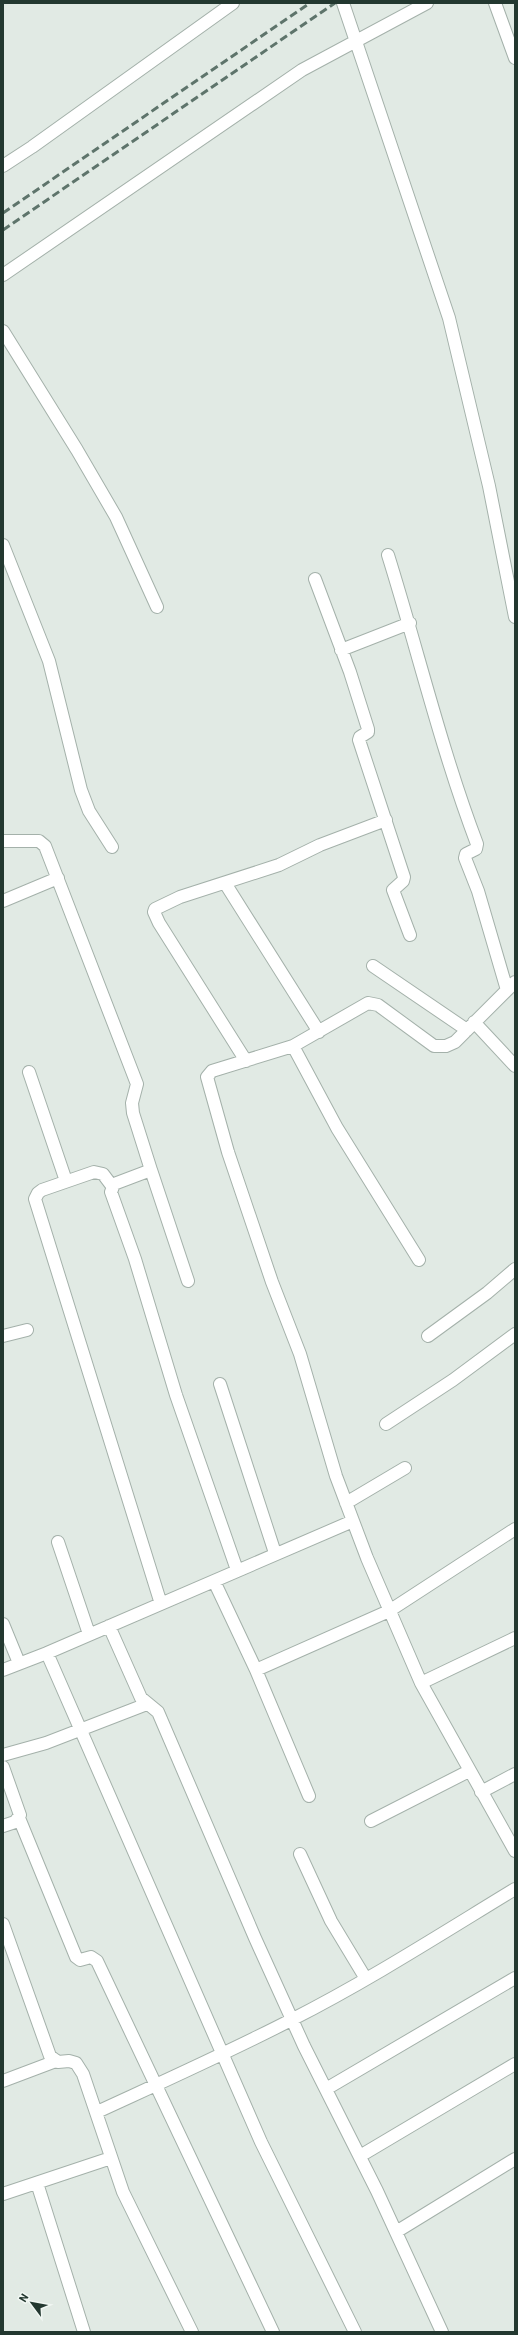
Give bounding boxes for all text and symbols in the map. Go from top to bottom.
north arrow [12,2283,52,2323]
text: N [16,2291,31,2304]

